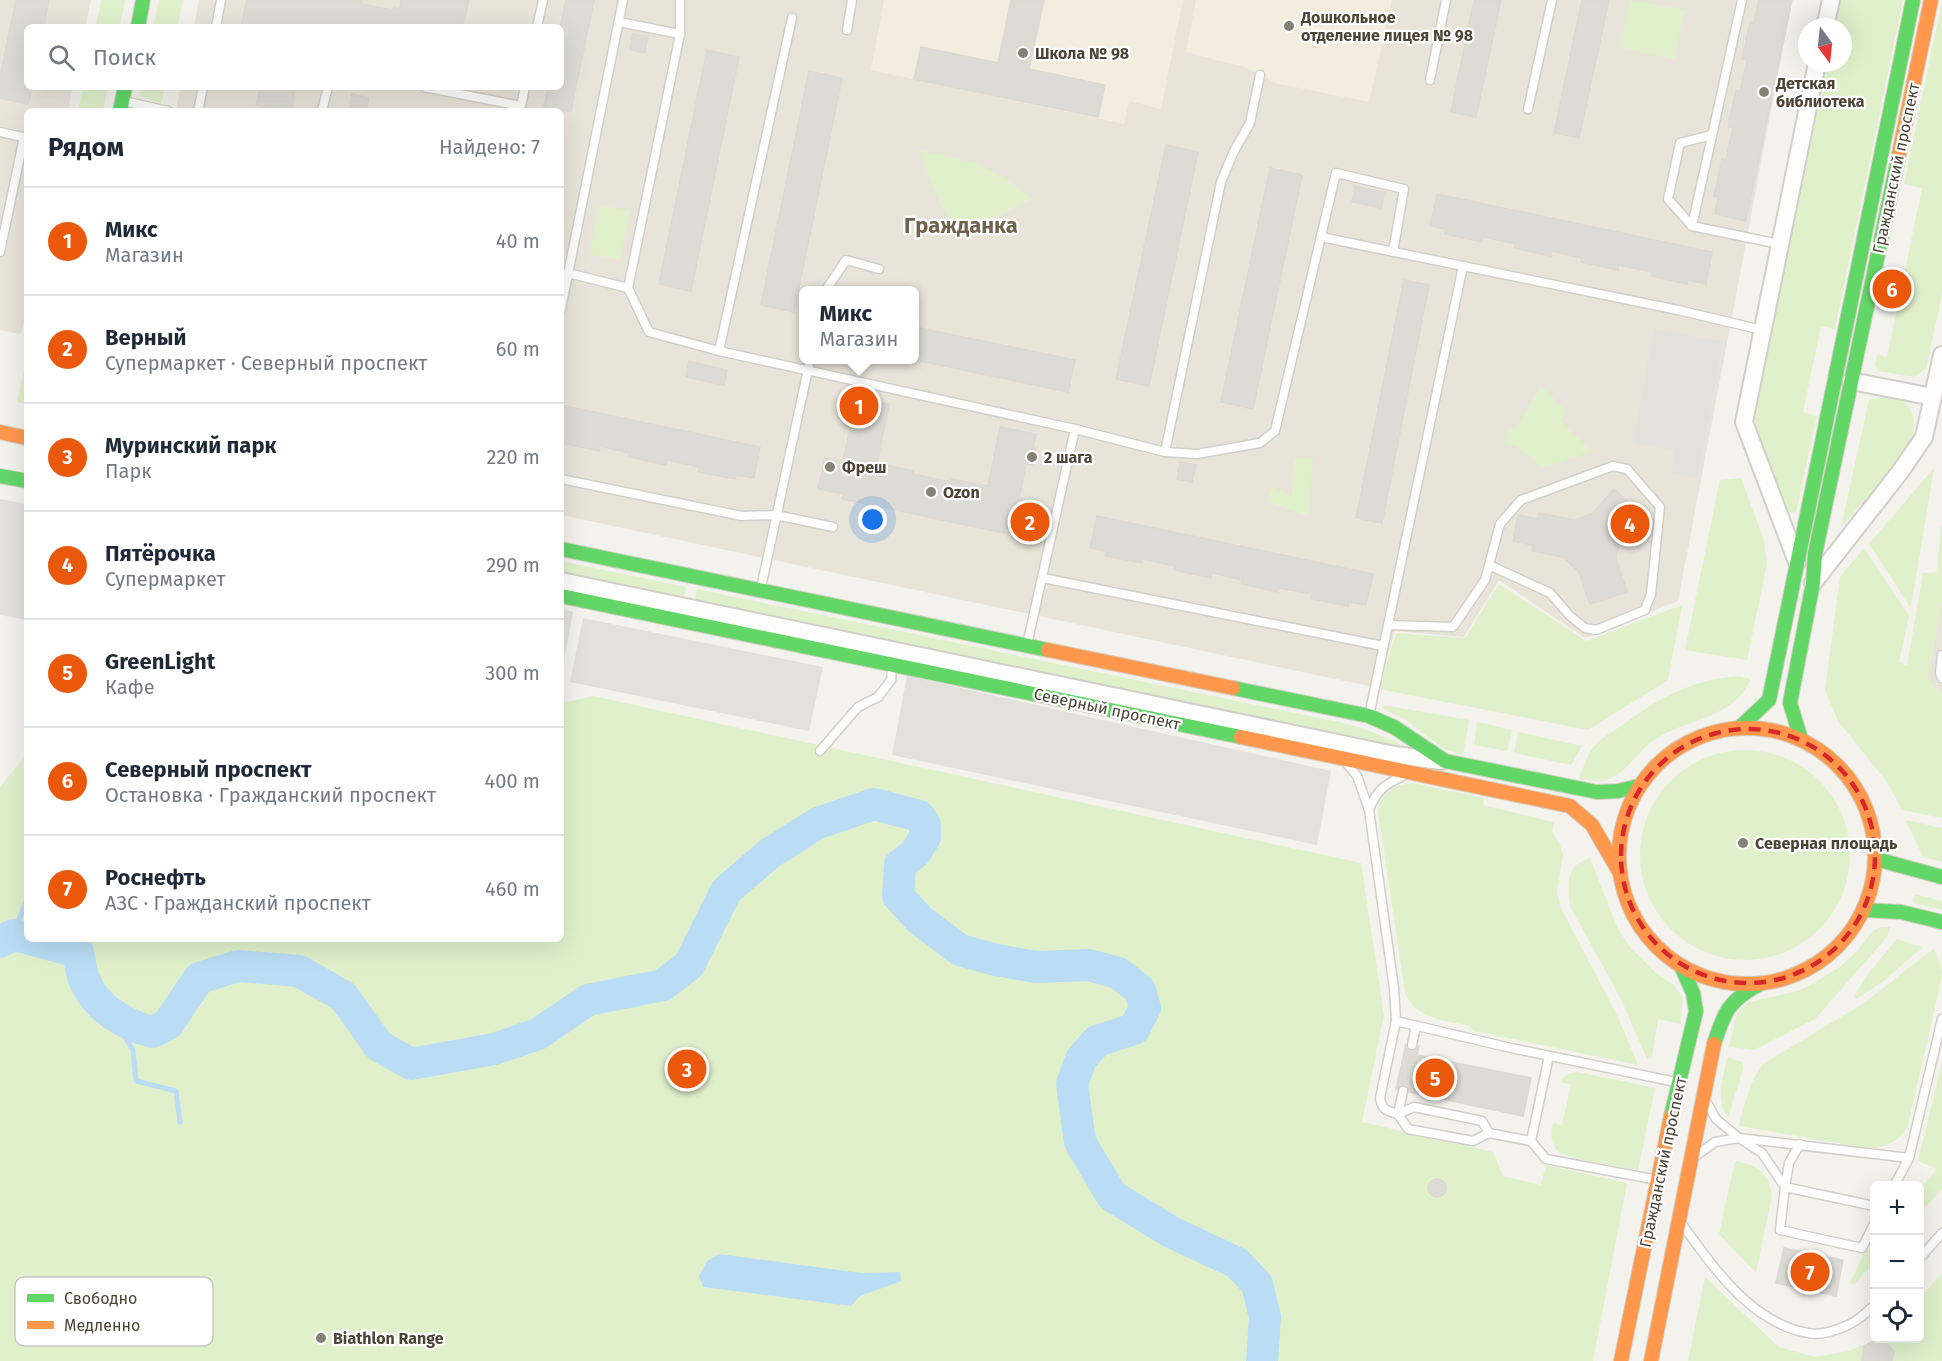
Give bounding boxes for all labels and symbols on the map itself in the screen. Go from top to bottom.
place label: Дошкольное отделение лицея № 98 [1300,8,1473,45]
north arrow [1798,18,1852,72]
marker: Дошкольное отделение лицея № 98 [1282,19,1296,33]
place label: Школа № 98 [1035,44,1129,63]
marker: Школа № 98 [1016,46,1030,60]
place label: Детская библиотека [1775,74,1865,111]
street label: Гражданский проспект [1869,80,1924,255]
marker: Детская библиотека [1757,85,1771,99]
district label: Гражданка [904,212,1018,239]
pin: 6 [1872,266,1912,312]
pin: 1 [840,384,878,428]
place label: 2 шага [1044,448,1093,467]
marker: 2 шага [1025,450,1039,464]
place label: Фреш [842,458,887,477]
marker: Фреш [823,460,837,474]
place label: Ozon [943,483,980,502]
marker: Ozon [924,485,938,499]
pin: 2 [1010,500,1050,544]
pin: 4 [1610,502,1650,546]
your location [858,505,887,534]
street label: Северный проспект [1032,684,1183,734]
place label: Северная площадь [1755,834,1898,853]
marker: Северная площадь [1736,836,1750,850]
pin: 3 [668,1046,706,1092]
pin: 5 [1416,1056,1454,1100]
street label: Гражданский проспект [1636,1074,1691,1249]
pin: 7 [1790,1250,1830,1294]
legend [15,1277,213,1346]
text: Свободно [64,1289,137,1308]
text: Медленно [64,1316,140,1335]
place label: Biathlon Range [333,1329,444,1348]
marker: Biathlon Range [314,1331,328,1345]

